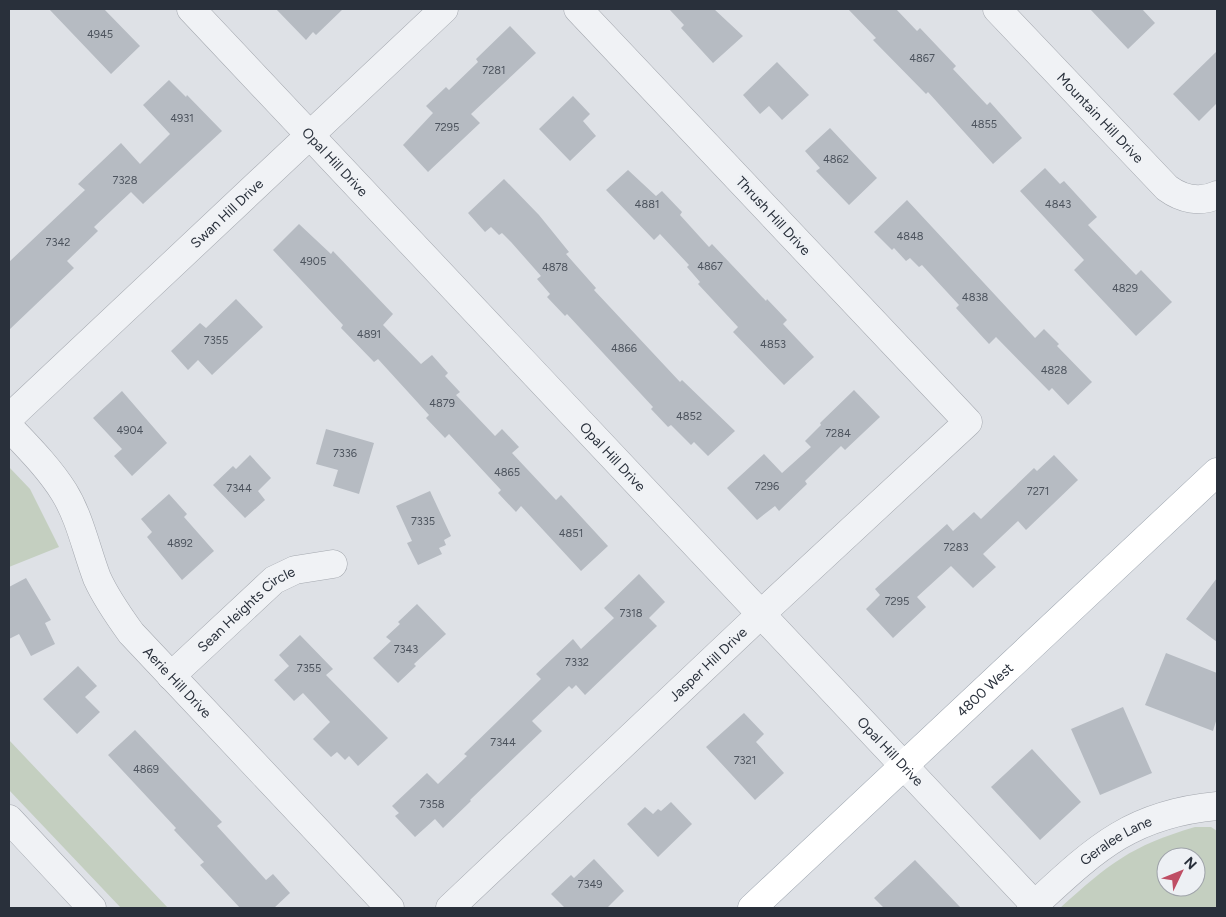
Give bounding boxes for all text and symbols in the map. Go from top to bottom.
house number: 4945 [87,28,113,41]
house number: 4867 [909,52,935,65]
house number: 7281 [482,64,506,77]
street label: Mountain Hill Drive [1053,69,1147,167]
house number: 4931 [170,112,194,125]
house number: 4855 [971,118,997,131]
house number: 7295 [435,121,459,134]
street label: Opal Hill Drive [298,124,372,200]
house number: 4862 [823,153,849,166]
street label: Thrush Hill Drive [732,173,814,259]
house number: 7328 [113,174,138,187]
street label: Swan Hill Drive [187,175,267,251]
house number: 4881 [635,198,659,211]
house number: 4843 [1045,198,1071,211]
house number: 4848 [896,230,924,243]
house number: 7342 [46,236,70,249]
house number: 4905 [300,255,326,268]
house number: 4867 [697,260,723,273]
house number: 4878 [542,261,568,274]
house number: 4829 [1112,282,1138,295]
house number: 4838 [962,291,988,304]
house number: 4891 [357,328,381,341]
house number: 7355 [204,334,228,347]
house number: 4853 [760,338,786,351]
house number: 4866 [611,342,637,355]
house number: 4828 [1041,364,1067,377]
house number: 4879 [429,397,455,410]
house number: 4852 [676,410,702,423]
street label: Opal Hill Drive [576,419,650,495]
house number: 4904 [117,424,144,437]
house number: 7284 [825,427,851,440]
house number: 7336 [333,447,357,460]
house number: 4865 [494,466,520,479]
house number: 7296 [755,480,779,493]
house number: 7344 [226,482,252,495]
house number: 7271 [1027,485,1049,498]
house number: 7335 [411,515,435,528]
house number: 4851 [559,527,583,540]
house number: 4892 [167,537,193,550]
house number: 7283 [944,541,968,554]
street label: Sean Heights Circle [194,563,298,656]
house number: 7295 [885,595,909,608]
house number: 7318 [619,607,643,620]
street label: Jasper Hill Drive [666,623,751,705]
street label: Aerie Hill Drive [140,643,215,722]
house number: 7343 [394,643,418,656]
house number: 7332 [565,656,589,669]
street label: 4800 West [953,659,1016,720]
house number: 7355 [297,662,321,675]
street label: Opal Hill Drive [854,713,927,790]
house number: 7344 [490,736,516,749]
house number: 7321 [734,754,756,767]
house number: 4869 [133,763,159,776]
house number: 7358 [420,798,445,811]
street label: Geralee Lane [1076,812,1155,869]
north arrow [1156,847,1206,897]
text: N [1180,854,1200,873]
house number: 7349 [578,878,602,891]

